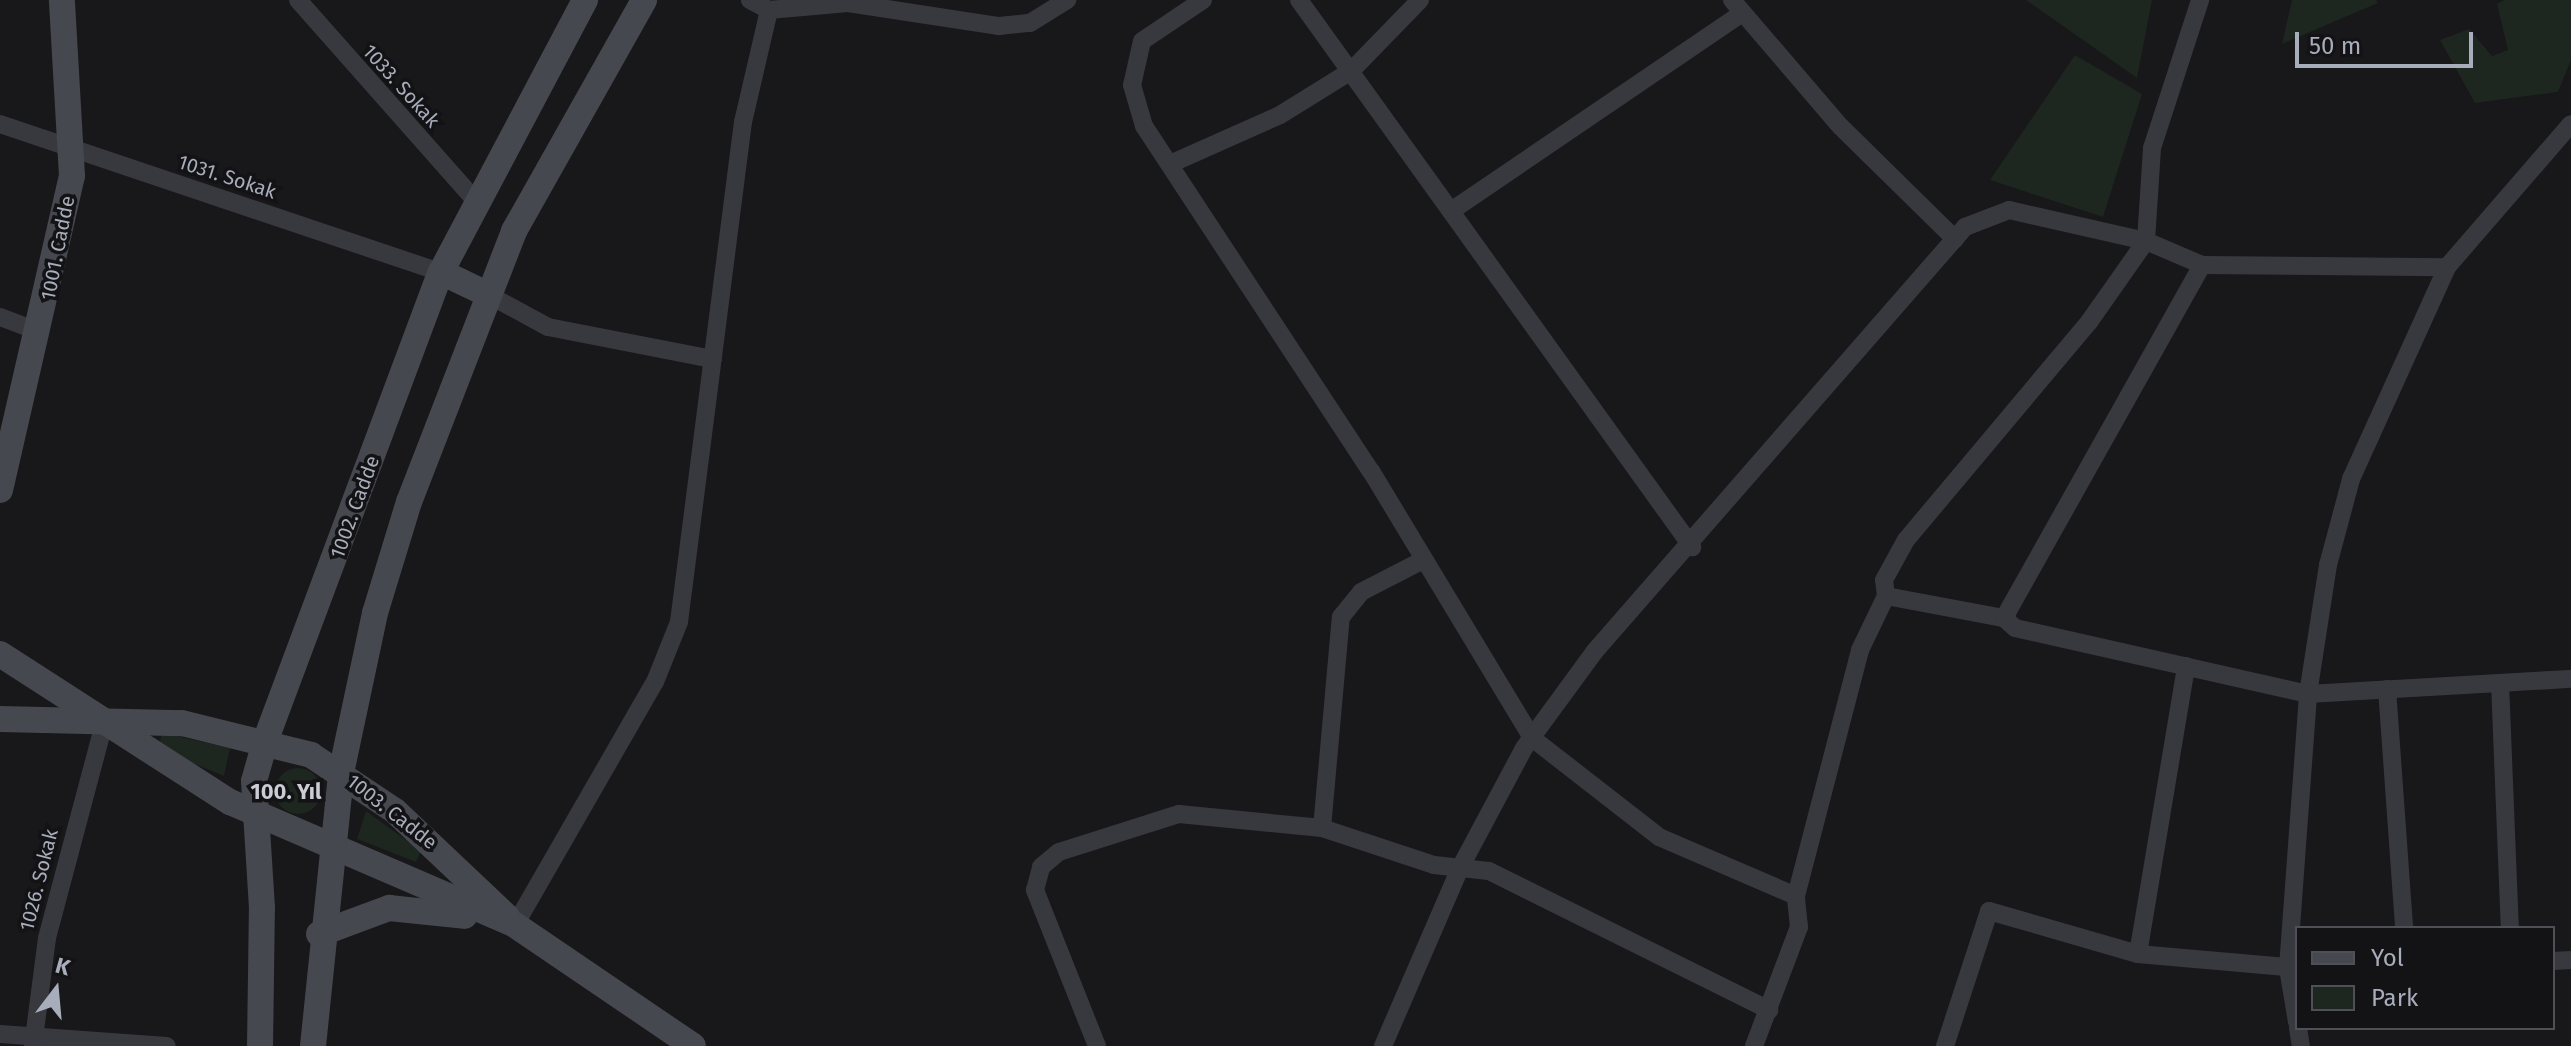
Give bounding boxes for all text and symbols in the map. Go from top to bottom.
scale bar [2299,16,2477,66]
text: 50 m [2309,32,2361,60]
street label: 1033. Sokak [358,40,444,132]
street label: 1031. Sokak [175,150,279,204]
street label: 1001. Cadde [36,194,80,302]
street label: 1002. Cadde [325,452,385,562]
street label: 1003. Cadde [342,769,442,855]
district label: 100. Yıl [250,779,322,805]
street label: 1026. Sokak [15,827,63,933]
legend [2295,926,2555,1030]
text: Yol [2371,944,2404,972]
north arrow [16,950,96,1030]
text: K [52,952,73,981]
text: Park [2371,984,2418,1012]

